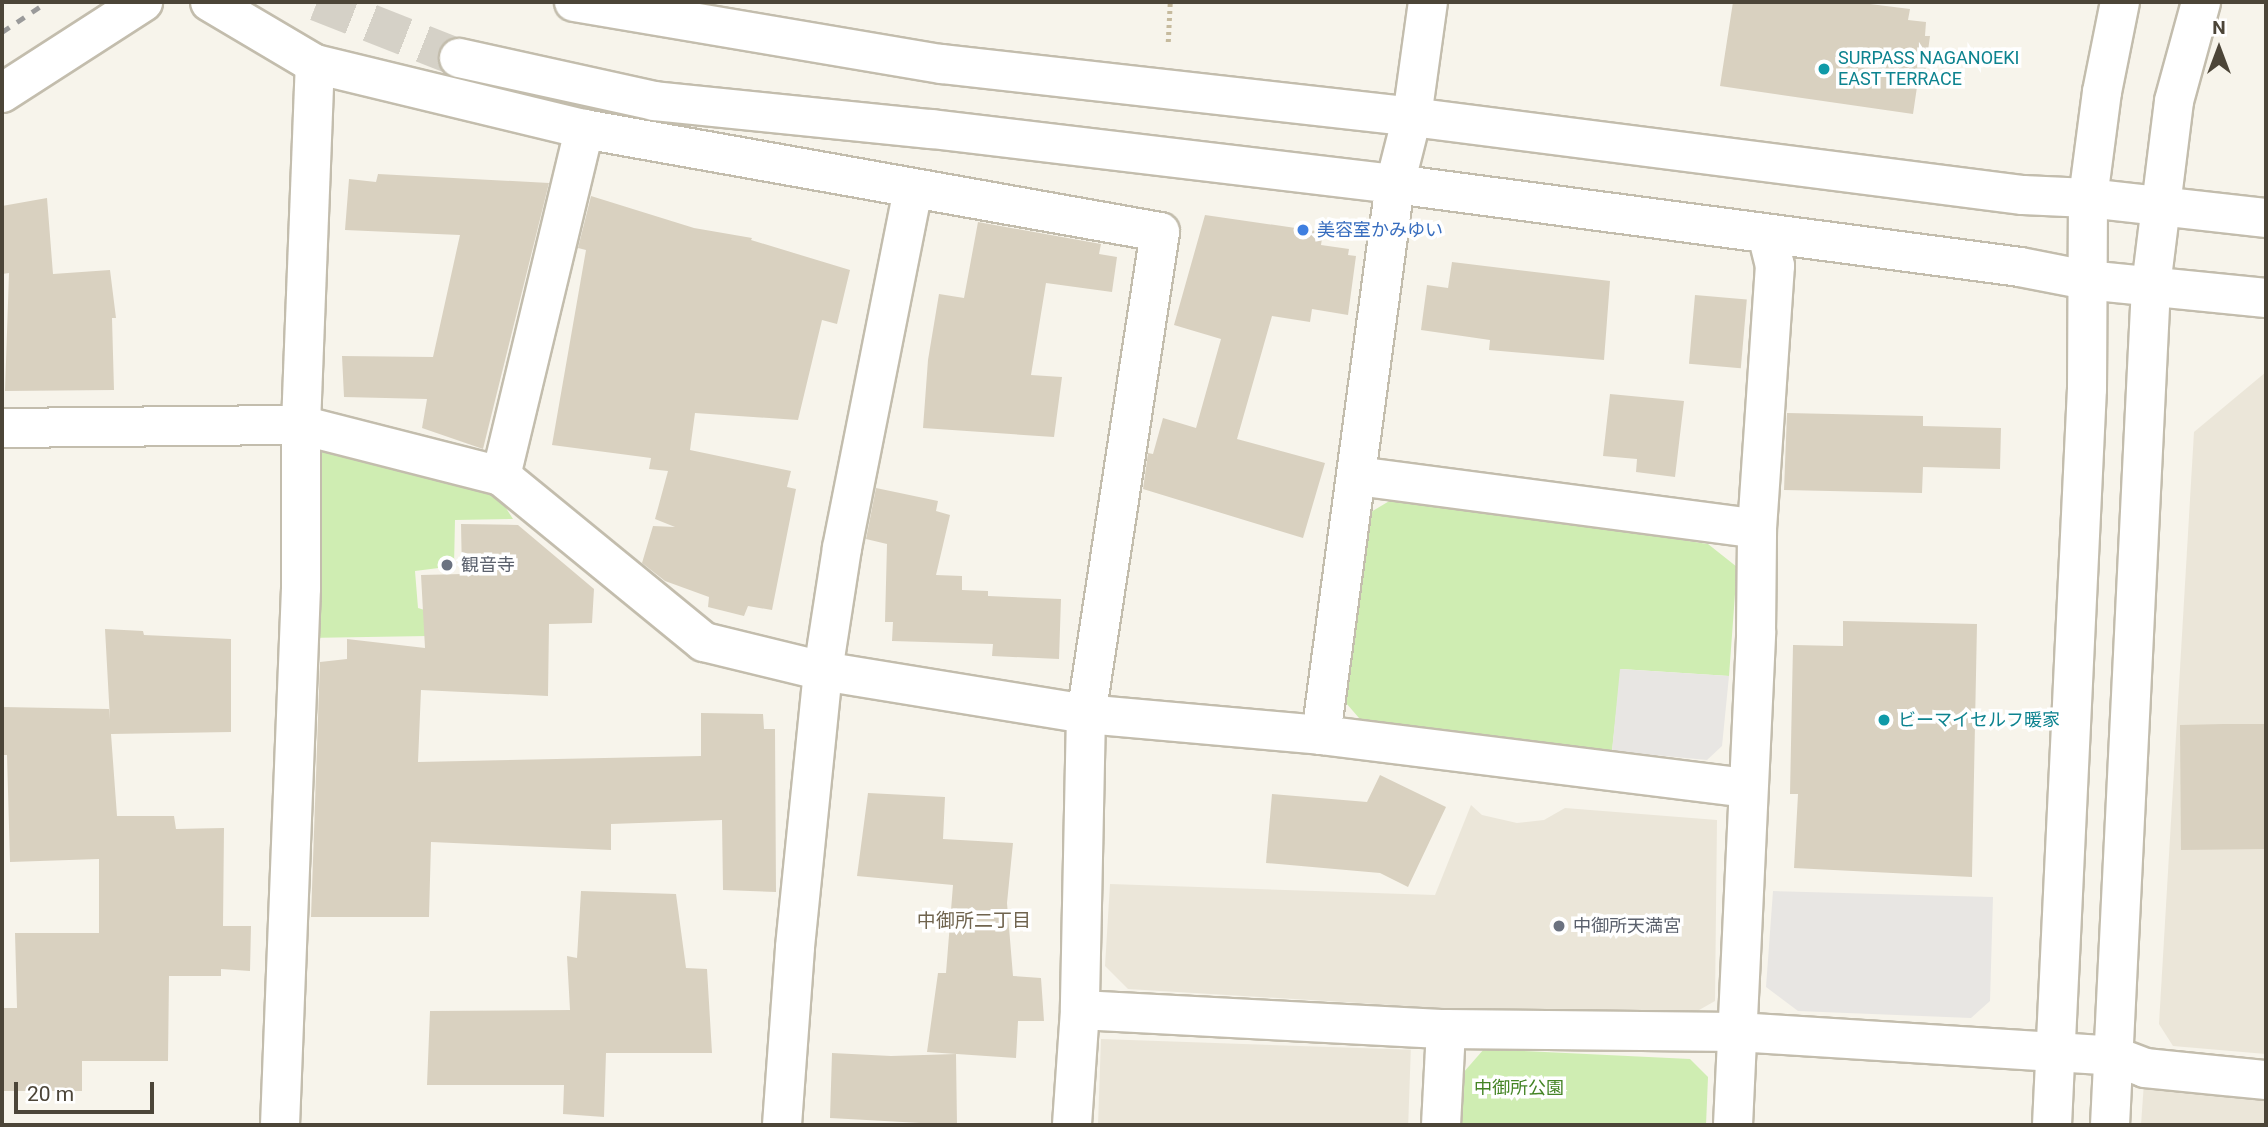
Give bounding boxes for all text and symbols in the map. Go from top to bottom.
north arrow [2184,14,2254,84]
text: N [2212,16,2226,39]
place label: SURPASS NAGANOEKI EAST TERRACE [1838,48,2019,90]
marker: SURPASS NAGANOEKI EAST TERRACE [1816,61,1832,77]
place label: 美容室かみゆい [1317,219,1443,241]
marker: 美容室かみゆい [1295,222,1311,238]
place label: 観音寺 [461,554,515,576]
marker: 観音寺 [439,557,455,573]
place label: ビーマイセルフ暖家 [1898,709,2060,731]
marker: ビーマイセルフ暖家 [1876,712,1892,728]
district label: 中御所二丁目 [917,910,1031,932]
place label: 中御所天満宮 [1573,915,1681,937]
marker: 中御所天満宮 [1551,918,1567,934]
scale bar [18,1068,158,1112]
park label: 中御所公園 [1474,1077,1564,1099]
text: 20 m [27,1082,74,1106]

